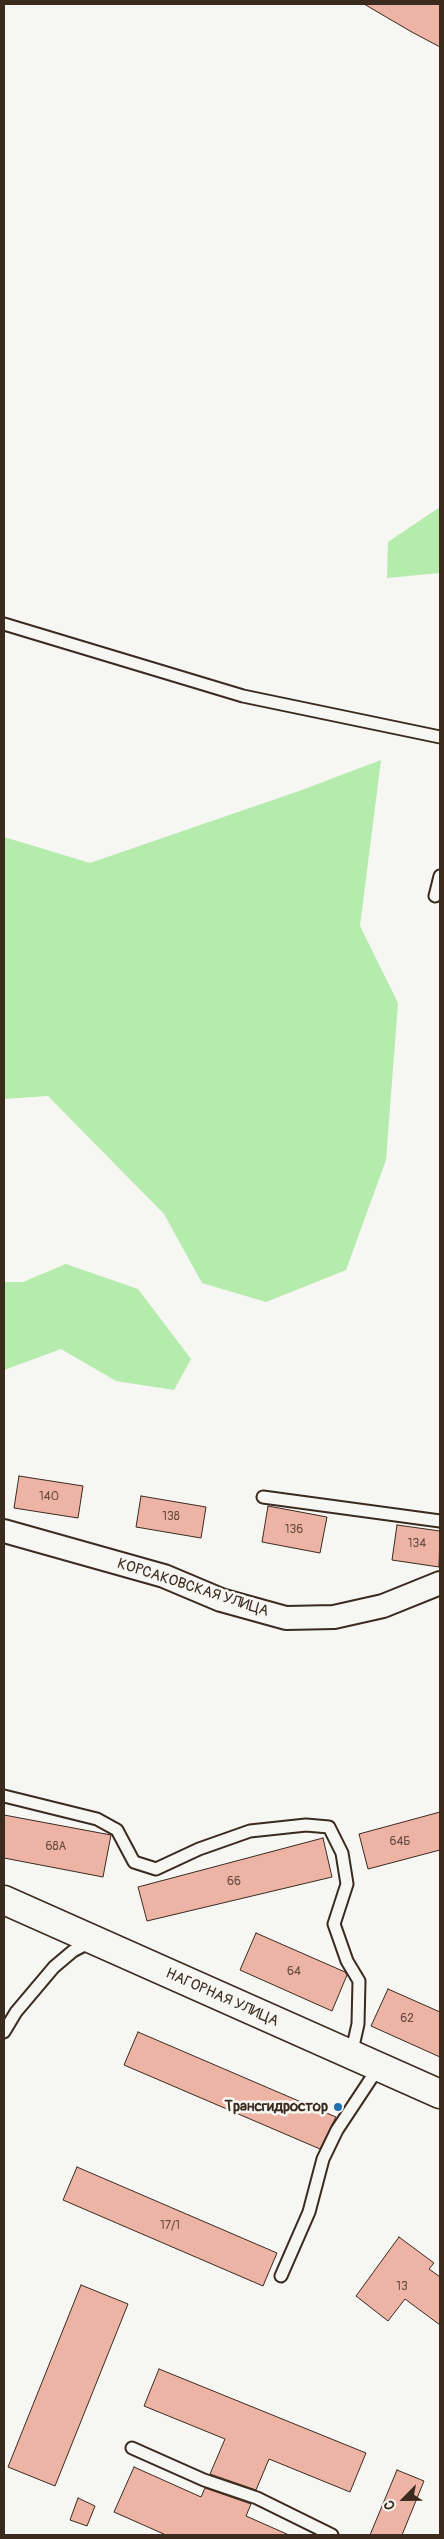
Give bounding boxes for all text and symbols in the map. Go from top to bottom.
house number: 140 [39,1490,59,1504]
house number: 138 [162,1510,180,1524]
house number: 136 [285,1523,303,1537]
house number: 134 [408,1537,426,1551]
street label: КОРСАКОВСКАЯ УЛИЦА [115,1555,271,1621]
house number: 64Б [389,1835,411,1849]
house number: 68А [46,1840,66,1854]
house number: 66 [227,1875,241,1889]
street label: НАГОРНАЯ УЛИЦА [163,1965,281,2031]
house number: 64 [287,1965,301,1979]
house number: 62 [400,2012,414,2026]
place label: Трансгидростор [225,2098,328,2116]
marker: Трансгидростор [332,2101,344,2113]
house number: 17/1 [160,2219,180,2233]
house number: 13 [396,2280,408,2294]
north arrow [379,2474,429,2524]
text: С [380,2498,399,2512]

